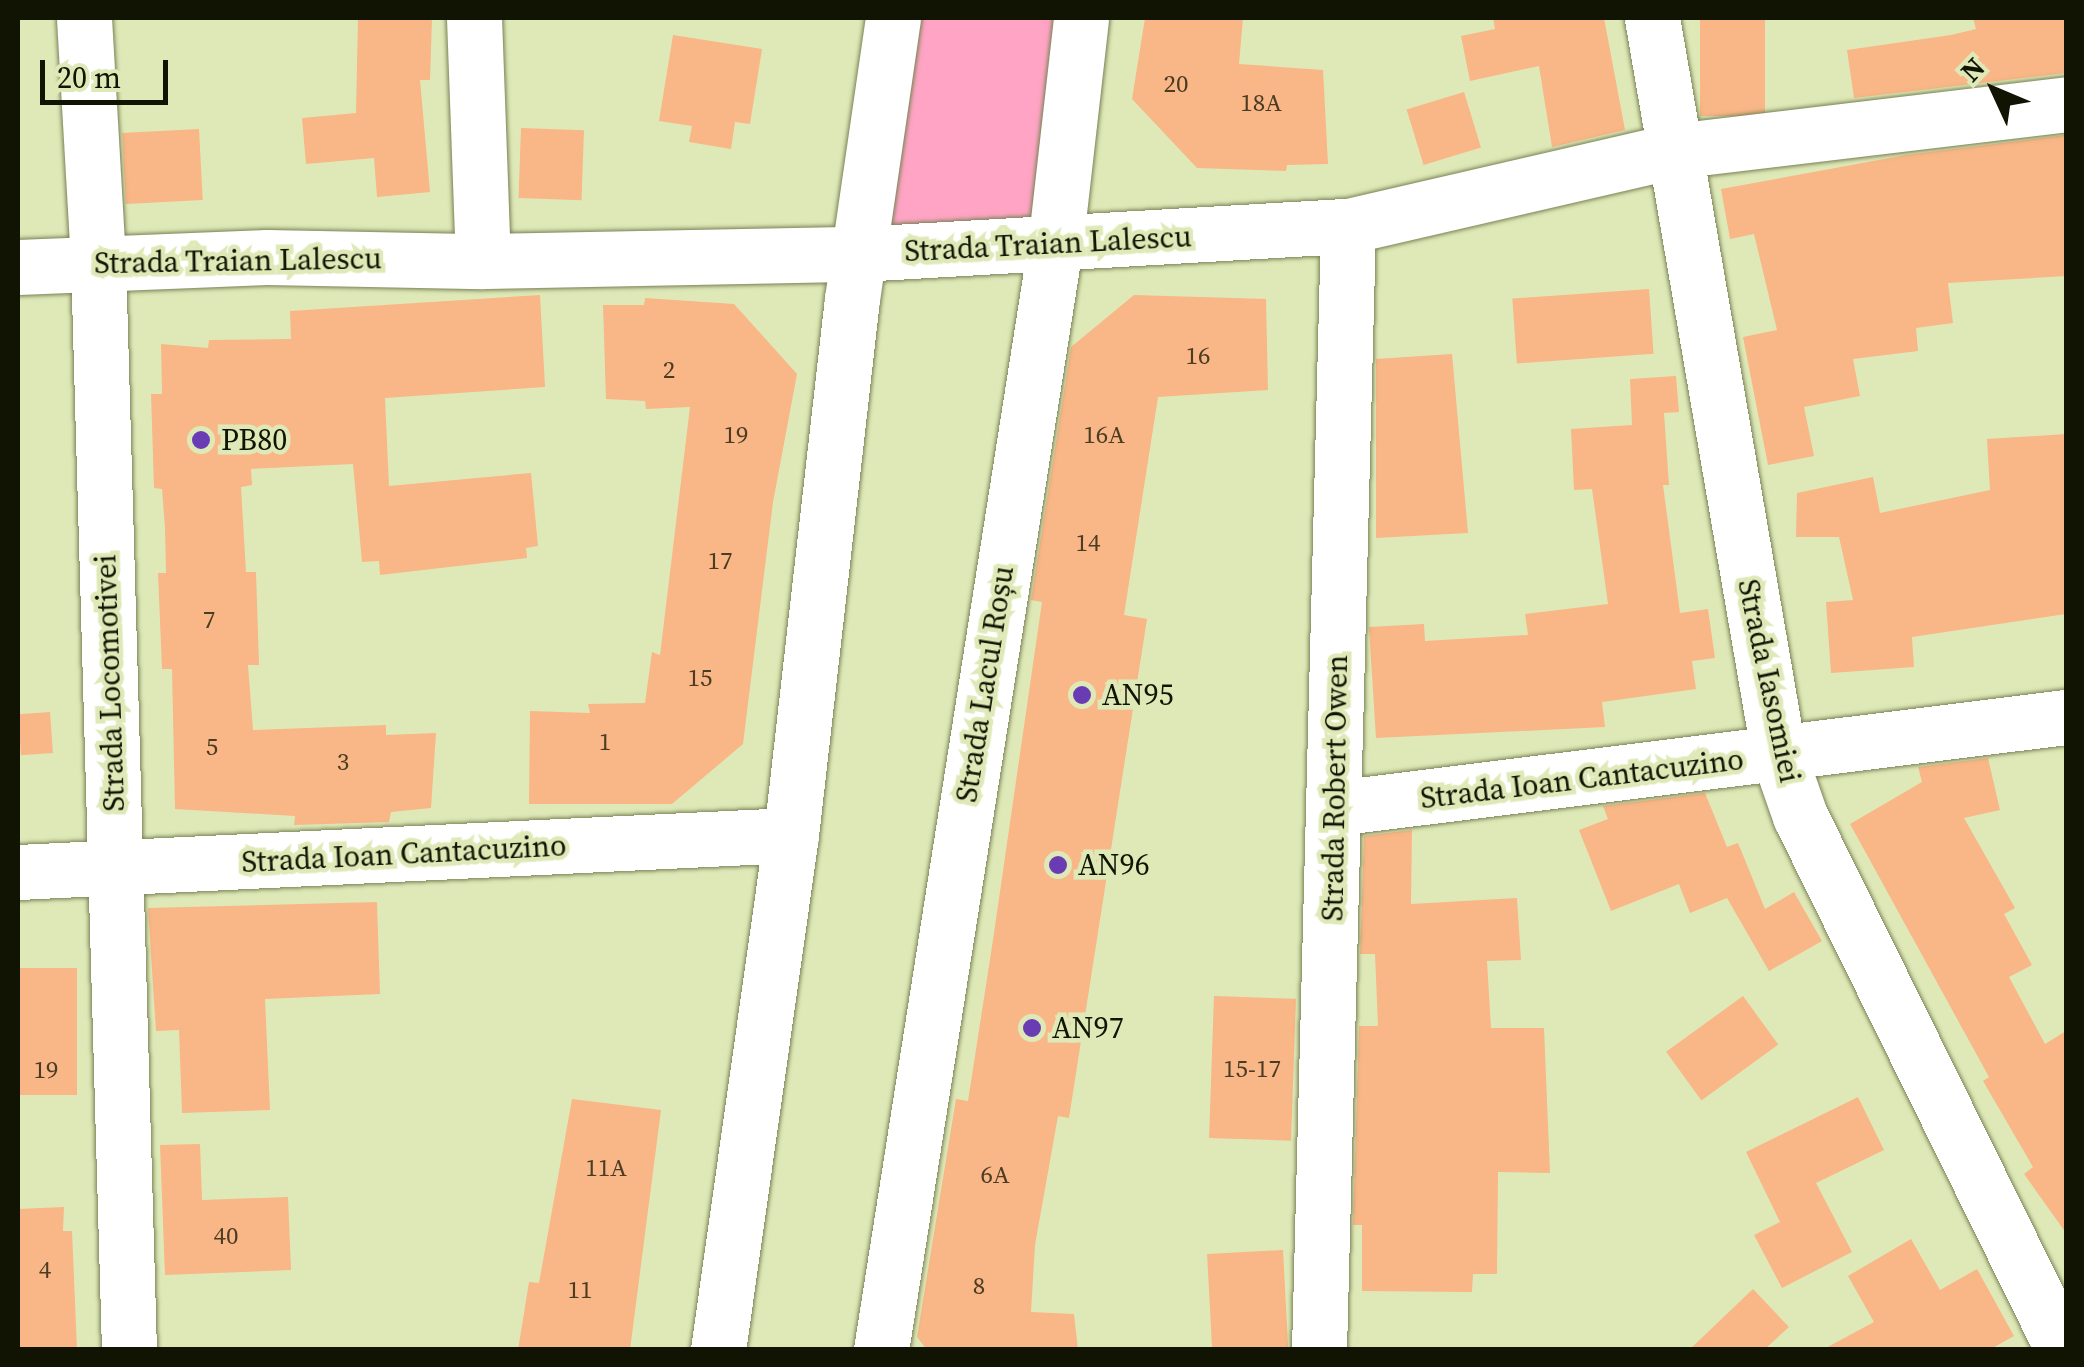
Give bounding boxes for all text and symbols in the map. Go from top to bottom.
scale bar [45,40,172,102]
north arrow [1944,40,2044,140]
text: N [1952,49,1993,90]
text: 20 m [57,57,121,98]
house number: 20 [1164,68,1188,98]
house number: 18A [1240,87,1282,117]
street label: Strada Traian Lalescu [903,218,1193,270]
street label: Strada Traian Lalescu [94,240,382,282]
house number: 16 [1186,340,1210,370]
house number: 2 [663,354,675,384]
house number: 19 [724,419,748,449]
house number: 16A [1083,419,1125,449]
place label: PB80 [221,422,287,458]
marker: PB80 [190,429,212,451]
house number: 14 [1076,527,1100,557]
house number: 17 [708,545,732,575]
street label: Strada Locomotivei [88,554,132,812]
street label: Strada Lacul Roșu [949,563,1021,805]
street label: Strada Iasomiei [1730,576,1808,786]
house number: 7 [203,604,215,634]
street label: Strada Robert Owen [1315,654,1355,922]
house number: 15 [688,662,712,692]
place label: AN95 [1102,677,1174,713]
marker: AN95 [1071,684,1093,706]
house number: 1 [599,726,611,756]
house number: 5 [206,731,218,761]
street label: Strada Ioan Cantacuzino [1418,741,1746,817]
house number: 3 [337,746,349,776]
street label: Strada Ioan Cantacuzino [241,828,567,880]
place label: AN96 [1078,847,1150,883]
marker: AN96 [1047,854,1069,876]
place label: AN97 [1052,1010,1124,1046]
marker: AN97 [1021,1017,1043,1039]
house number: 15-17 [1223,1053,1281,1083]
house number: 19 [34,1054,58,1084]
house number: 11A [585,1152,627,1182]
house number: 6A [980,1159,1010,1189]
house number: 40 [214,1220,238,1250]
house number: 4 [39,1254,51,1284]
house number: 8 [973,1270,985,1300]
house number: 11 [568,1274,592,1304]

